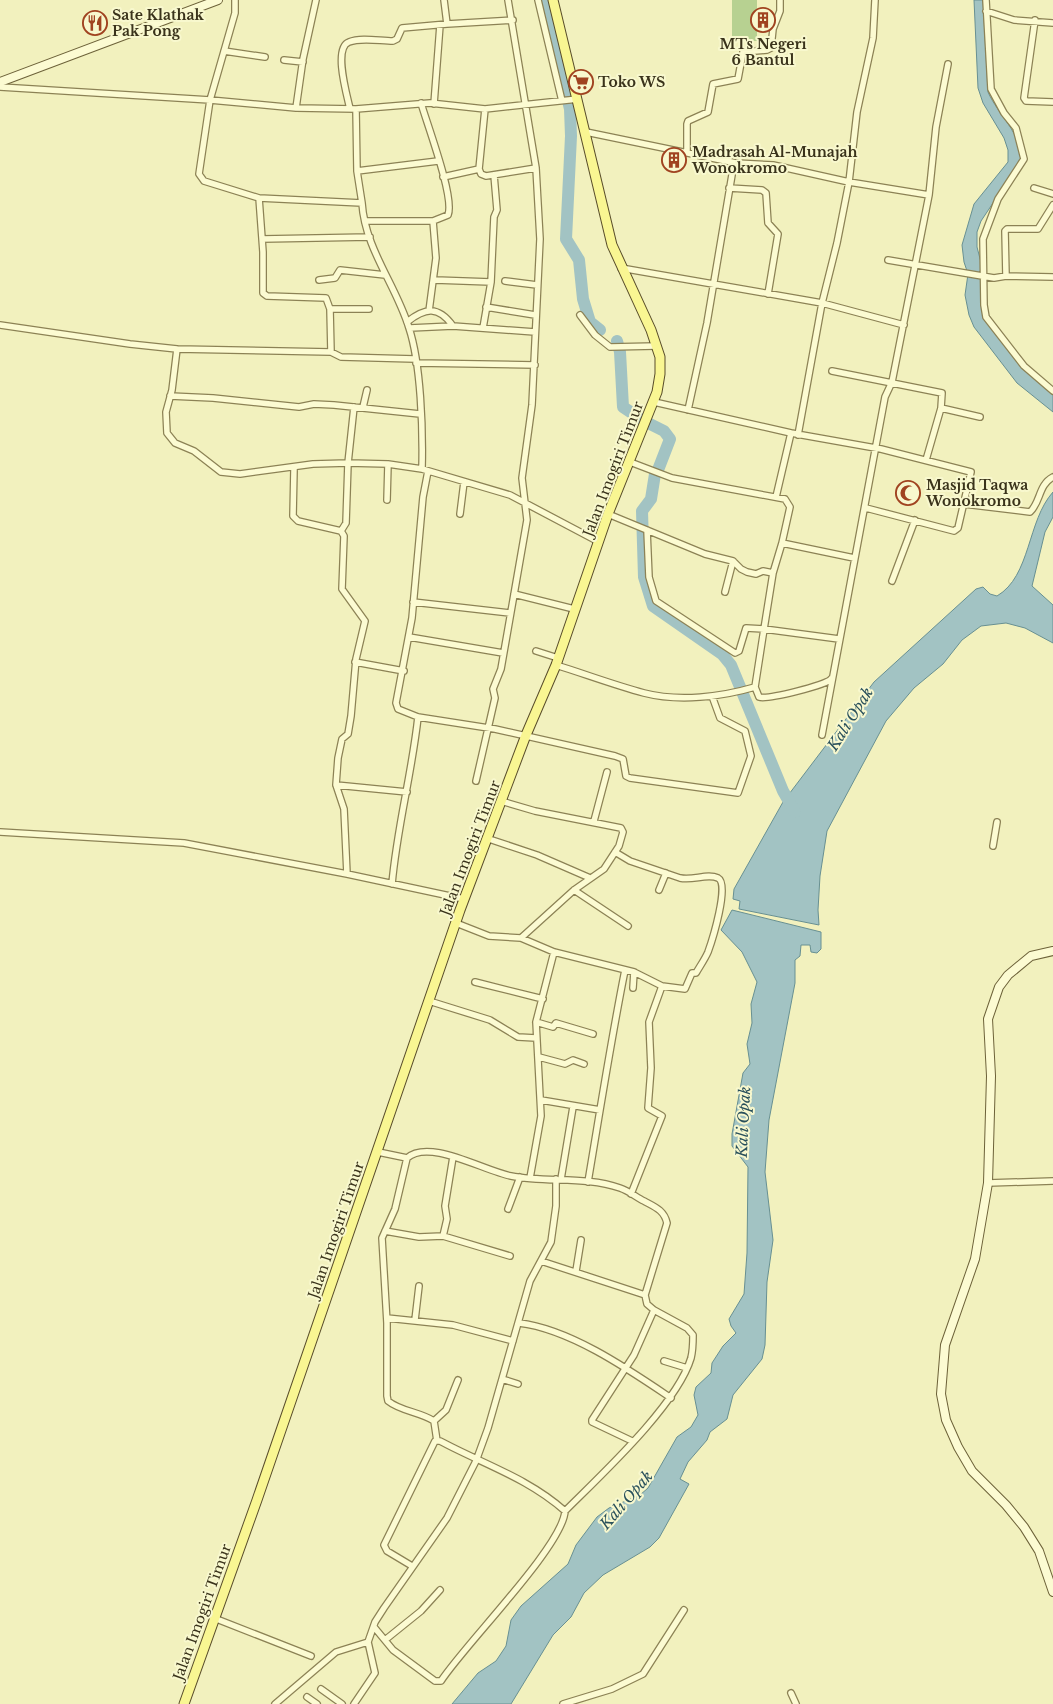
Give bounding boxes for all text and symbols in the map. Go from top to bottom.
place label: Sate Klathak Pak Pong [112,6,204,40]
building icon: MTs Negeri 6 Bantul [750,7,776,33]
restaurant icon: Sate Klathak Pak Pong [82,10,108,36]
place label: MTs Negeri 6 Bantul [720,35,806,69]
supermarket icon: Toko WS [568,69,594,95]
place label: Toko WS [598,73,665,91]
place label: Madrasah Al-Munajah Wonokromo [691,143,858,177]
building icon: Madrasah Al-Munajah Wonokromo [661,147,687,173]
street label: Jalan Imogiri Timur [578,398,647,541]
place label: Masjid Taqwa Wonokromo [925,476,1028,510]
mosque icon: Masjid Taqwa Wonokromo [895,480,921,506]
water label: Kali Opak [823,684,877,755]
street label: Jalan Imogiri Timur [435,777,504,920]
water label: Kali Opak [732,1086,754,1159]
street label: Jalan Imogiri Timur [303,1159,368,1303]
water label: Kali Opak [595,1467,657,1534]
street label: Jalan Imogiri Timur [168,1541,235,1684]

